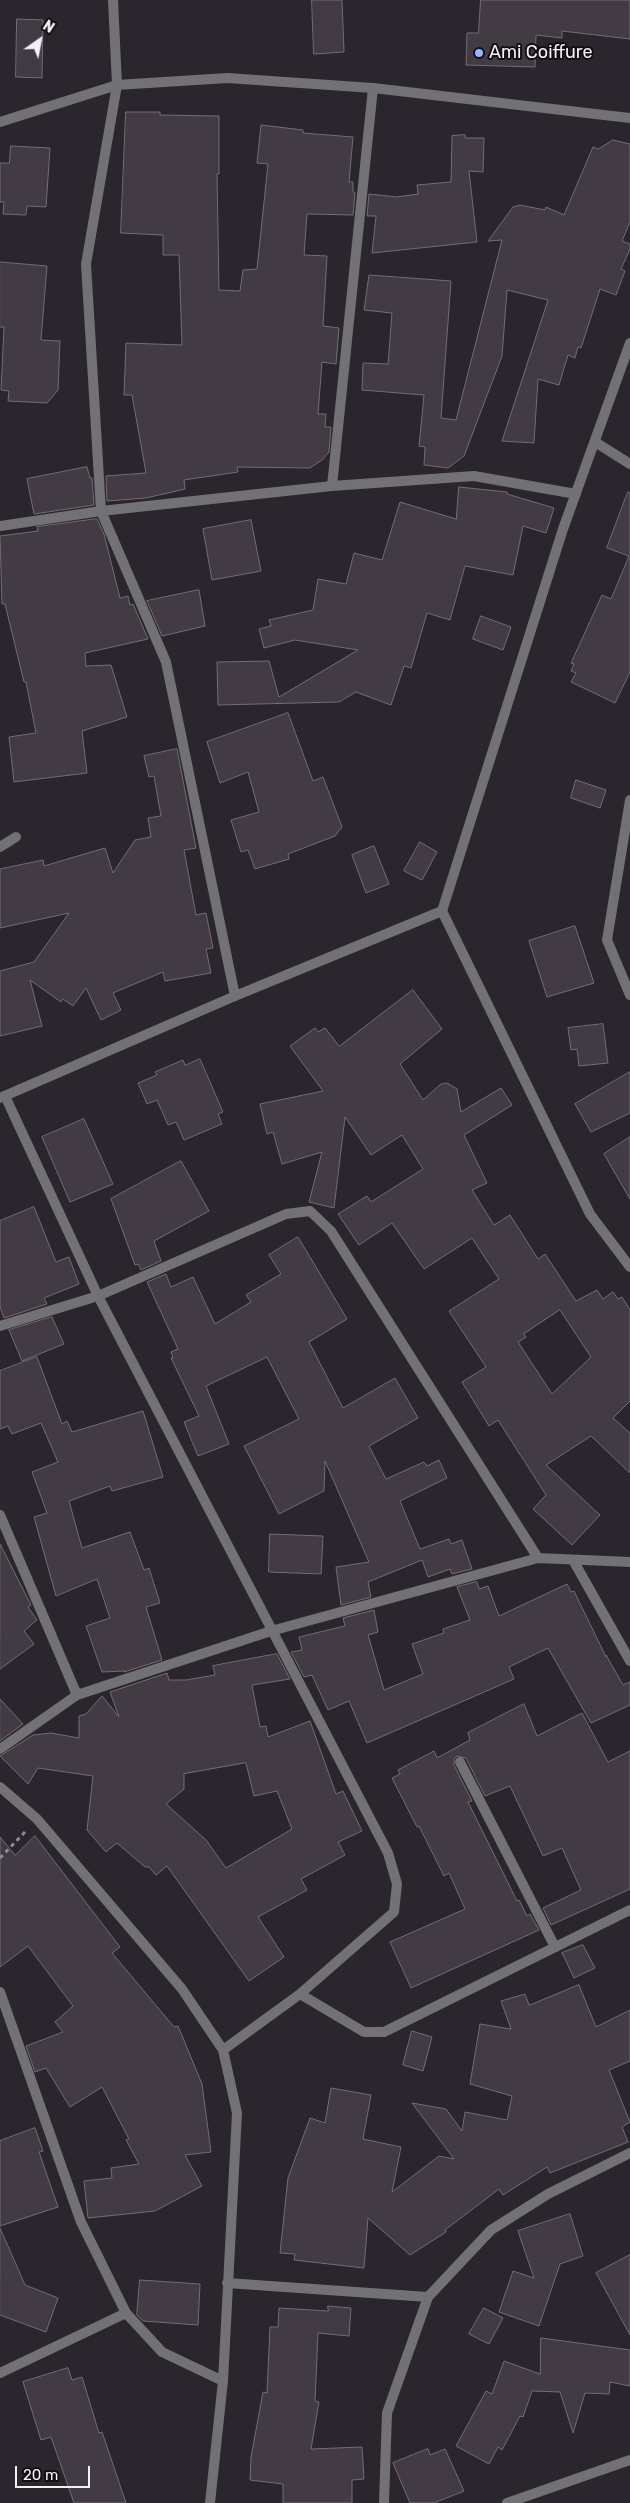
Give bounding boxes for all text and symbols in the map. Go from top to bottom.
north arrow [15,15,65,65]
text: N [40,17,57,37]
place label: Ami Coiffure [489,42,593,64]
marker: Ami Coiffure [473,47,485,59]
scale bar [18,2456,92,2488]
text: 20 m [23,2466,58,2484]

